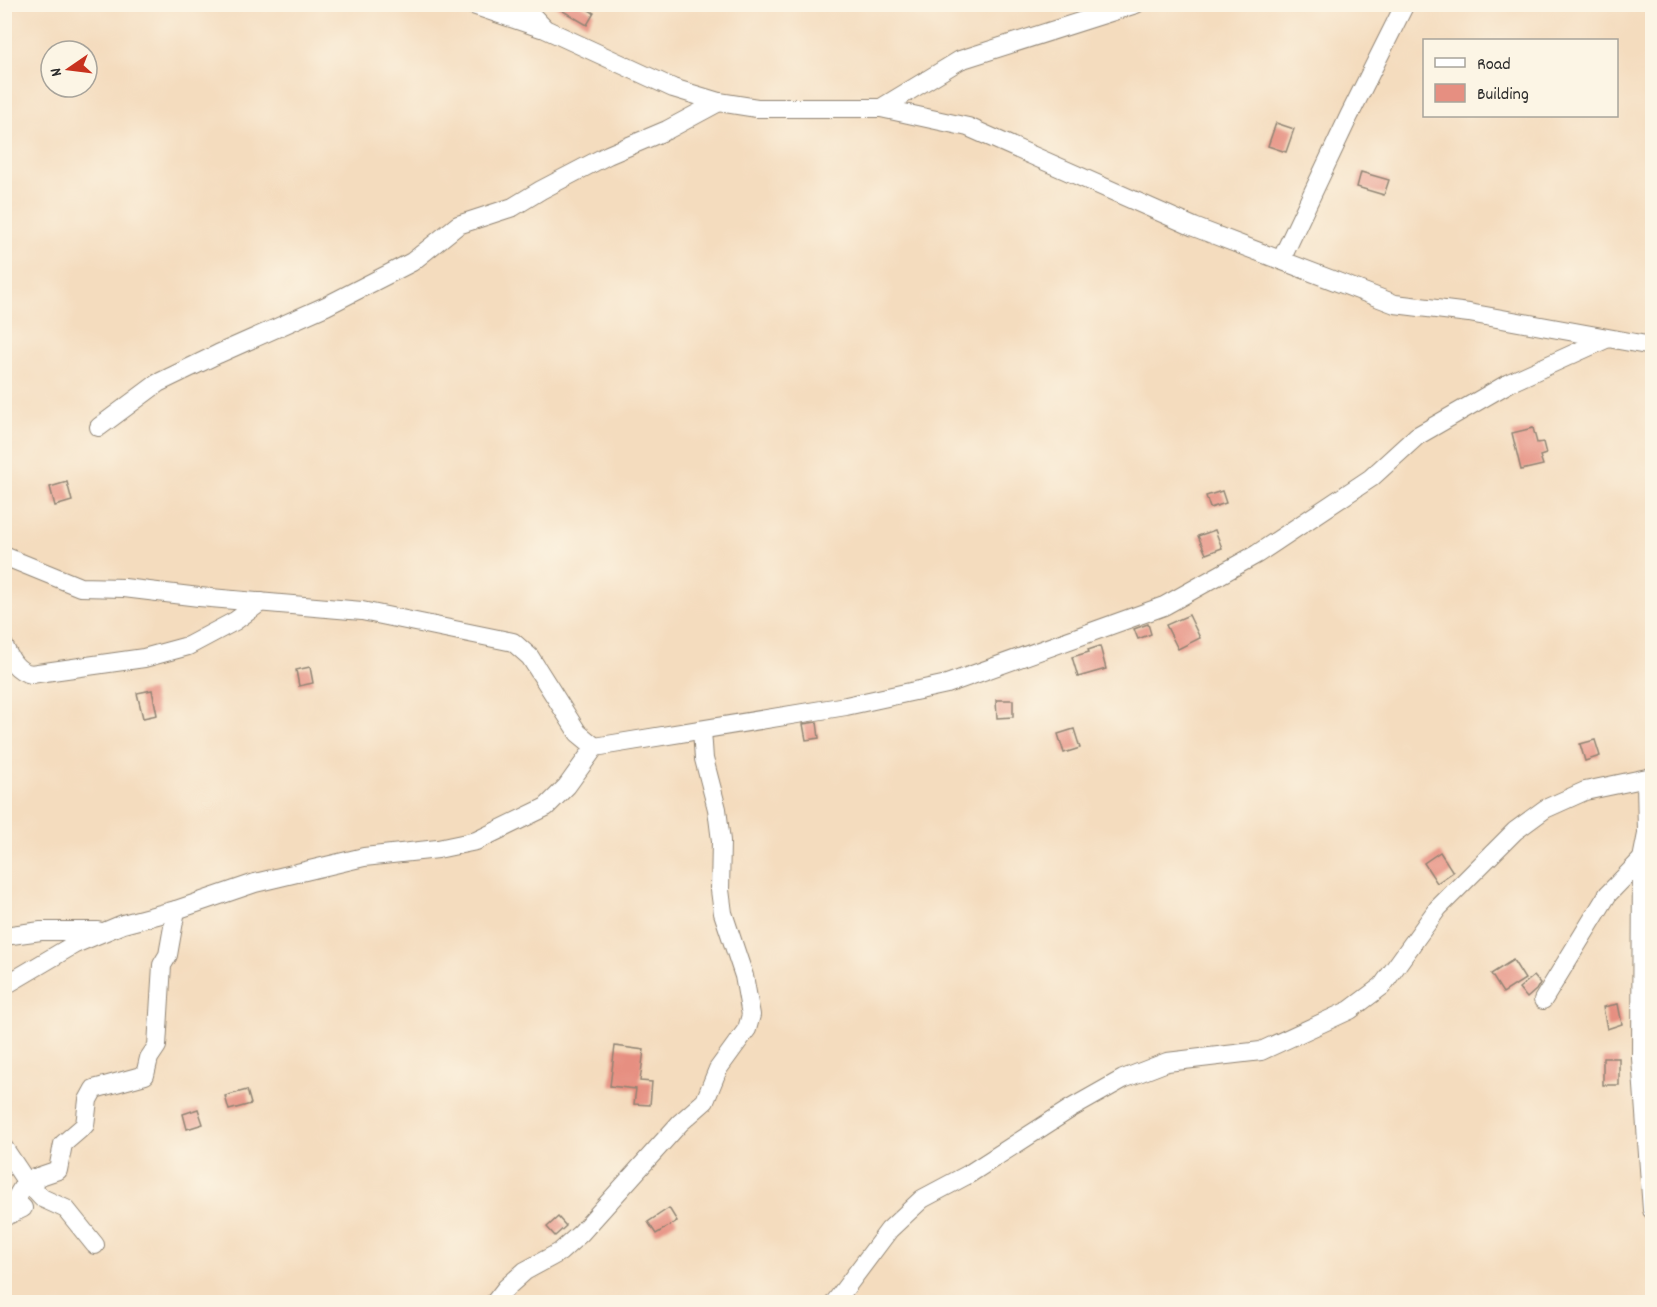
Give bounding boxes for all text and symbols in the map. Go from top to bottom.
north arrow [39,39,99,99]
legend [1423,39,1618,117]
text: Road [1477,53,1511,78]
text: N [45,65,69,79]
text: Building [1477,83,1529,108]

